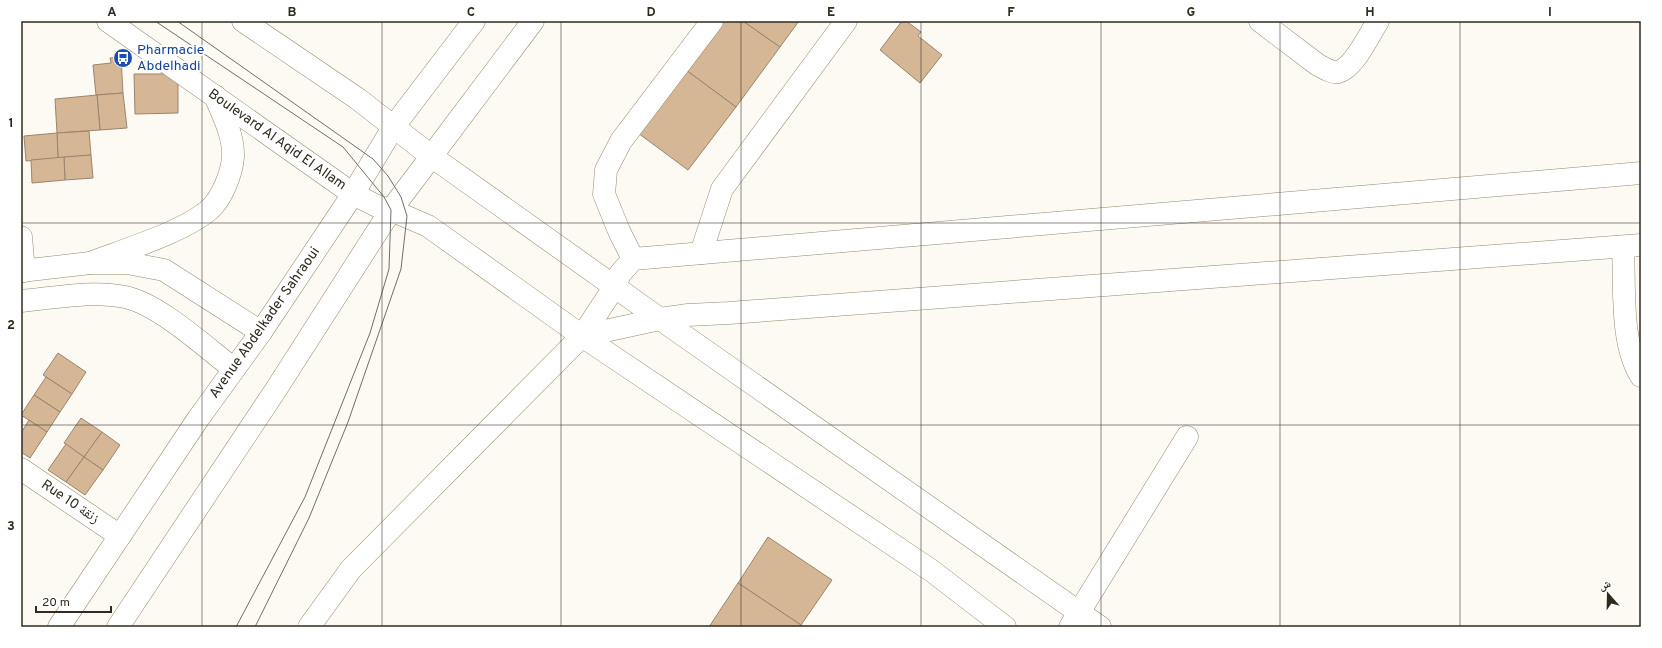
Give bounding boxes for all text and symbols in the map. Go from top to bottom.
text: A [107,5,117,21]
text: B [288,5,297,21]
text: C [467,5,475,21]
text: D [646,5,656,21]
text: E [827,5,835,21]
text: F [1007,5,1015,21]
text: G [1187,5,1196,21]
text: H [1365,5,1375,21]
text: I [1548,5,1552,21]
place label: Pharmacie Abdelhadi [137,42,204,75]
bus stop icon: Pharmacie Abdelhadi [112,47,134,69]
street label: Boulevard Al Aqid El Allam [205,86,349,194]
text: 1 [8,116,14,132]
street label: Avenue Abdelkader Sahraoui [206,244,324,402]
text: 2 [7,318,15,334]
street label: Rue 10 زنقة [38,476,102,528]
text: 3 [7,519,15,535]
north arrow [1588,574,1628,614]
text: ش [1597,577,1613,594]
scale bar [36,588,111,614]
text: 20 m [42,595,70,611]

